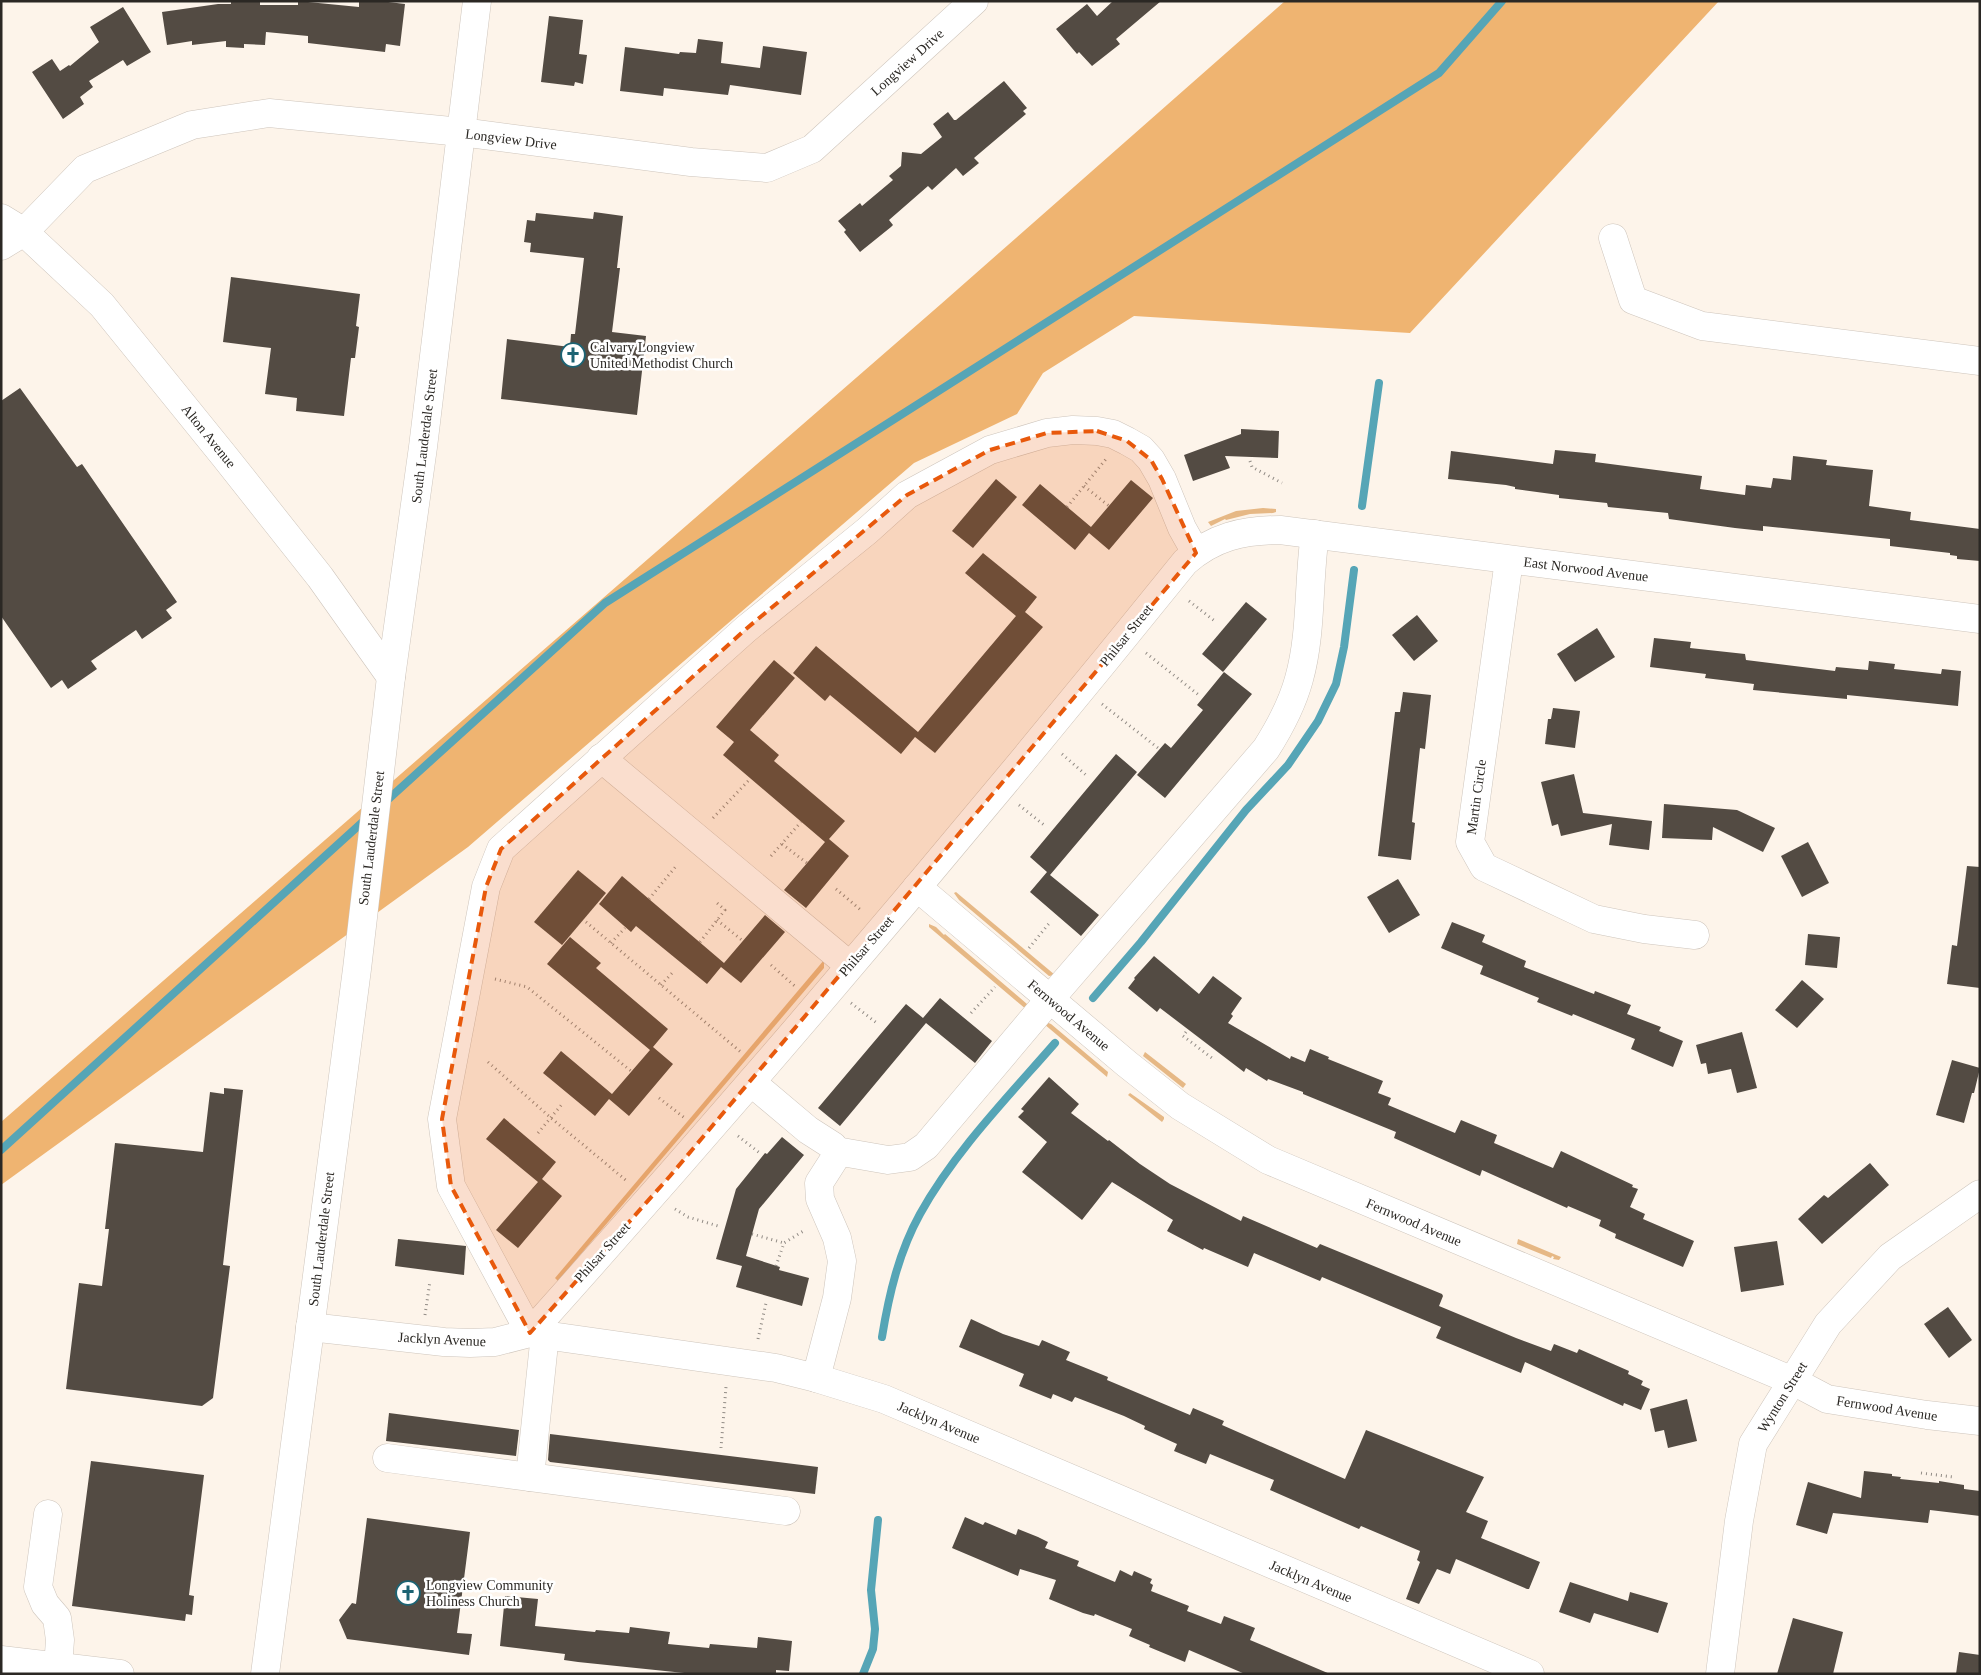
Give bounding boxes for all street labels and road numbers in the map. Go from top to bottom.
street label: Longview Drive [868,26,947,99]
street label: Longview Drive [464,126,558,153]
street label: South Lauderdale Street [409,368,440,504]
street label: Alton Avenue [179,402,239,471]
street label: East Norwood Avenue [1523,554,1649,585]
street label: Philsar Street [1097,601,1156,669]
street label: Martin Circle [1464,758,1489,836]
street label: South Lauderdale Street [356,770,387,906]
street label: Philsar Street [836,913,897,980]
street label: Fernwood Avenue [1025,977,1113,1054]
street label: South Lauderdale Street [306,1171,337,1307]
street label: Fernwood Avenue [1364,1196,1464,1249]
street label: Philsar Street [572,1219,633,1285]
street label: Jacklyn Avenue [398,1330,486,1349]
street label: Wynton Street [1755,1359,1810,1435]
street label: Fernwood Avenue [1835,1393,1938,1424]
street label: Jacklyn Avenue [895,1398,982,1447]
street label: Jacklyn Avenue [1267,1557,1354,1606]

